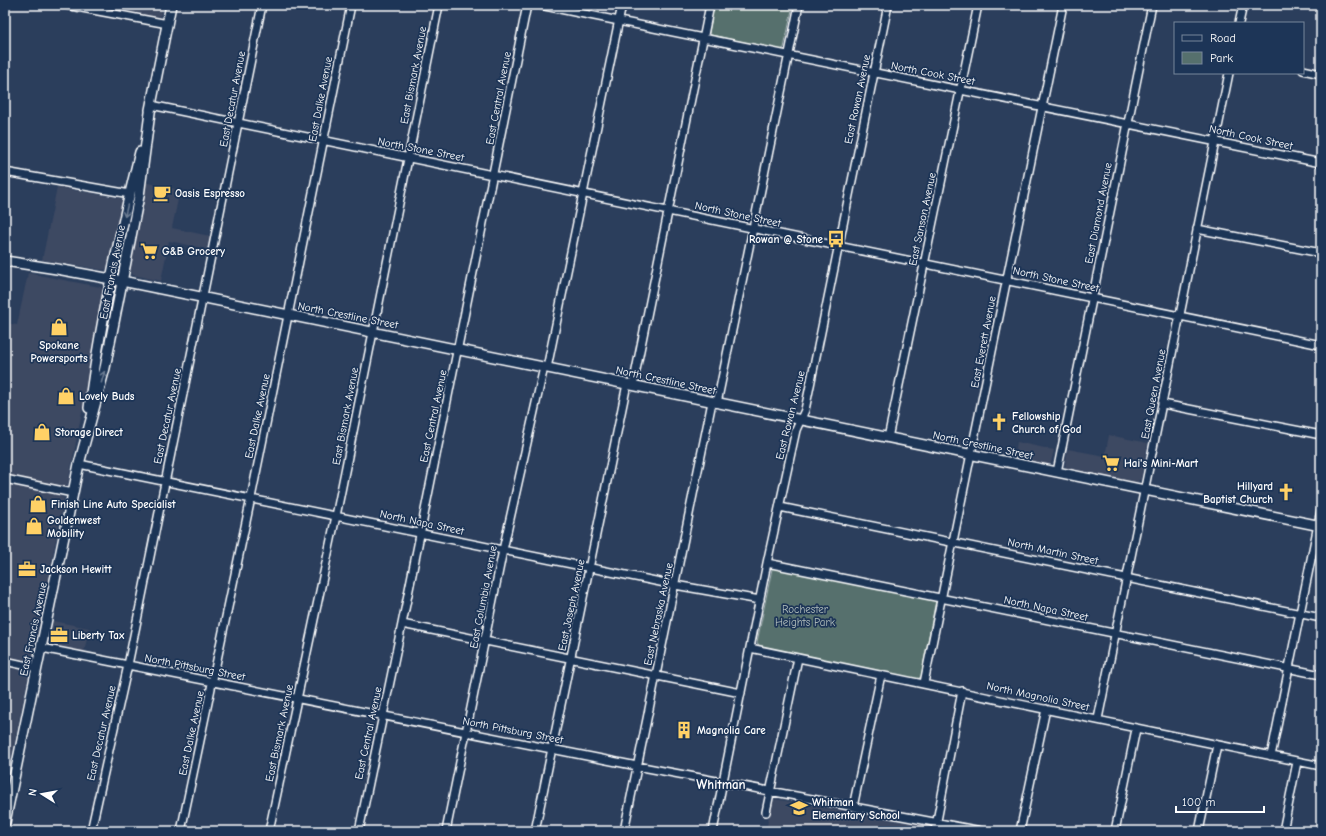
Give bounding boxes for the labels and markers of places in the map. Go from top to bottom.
cafe icon: Oasis Espresso [152,183,172,203]
place label: Oasis Espresso [175,187,245,200]
bus stop icon: Rowan @ Stone [826,229,846,249]
place label: Rowan @ Stone [749,233,824,246]
supermarket icon: G&B Grocery [139,241,159,261]
place label: G&B Grocery [162,245,225,258]
shop icon: Spokane Powersports [49,317,69,337]
place label: Spokane Powersports [30,339,88,365]
shop icon: Lovely Buds [56,386,76,406]
place label: Lovely Buds [79,390,135,403]
place label: Fellowship Church of God [1012,410,1082,436]
church icon: Fellowship Church of God [989,412,1009,432]
shop icon: Storage Direct [32,422,52,442]
place label: Storage Direct [55,426,123,439]
supermarket icon: Hai's Mini-Mart [1101,453,1121,473]
place label: Hai's Mini-Mart [1124,457,1199,470]
place label: Hillyard Baptist Church [1203,480,1273,506]
church icon: Hillyard Baptist Church [1276,482,1296,502]
shop icon: Finish Line Auto Specialist [28,494,48,514]
place label: Finish Line Auto Specialist [51,498,176,511]
place label: Goldenwest Mobility [47,514,101,540]
shop icon: Goldenwest Mobility [24,516,44,536]
office icon: Jackson Hewitt [17,559,37,579]
place label: Jackson Hewitt [40,563,112,576]
office icon: Liberty Tax [49,625,69,645]
place label: Liberty Tax [72,629,125,642]
building icon: Magnolia Care [674,720,694,740]
place label: Magnolia Care [697,724,766,737]
place label: Whitman Elementary School [812,796,900,822]
school or university icon: Whitman Elementary School [789,798,809,818]

